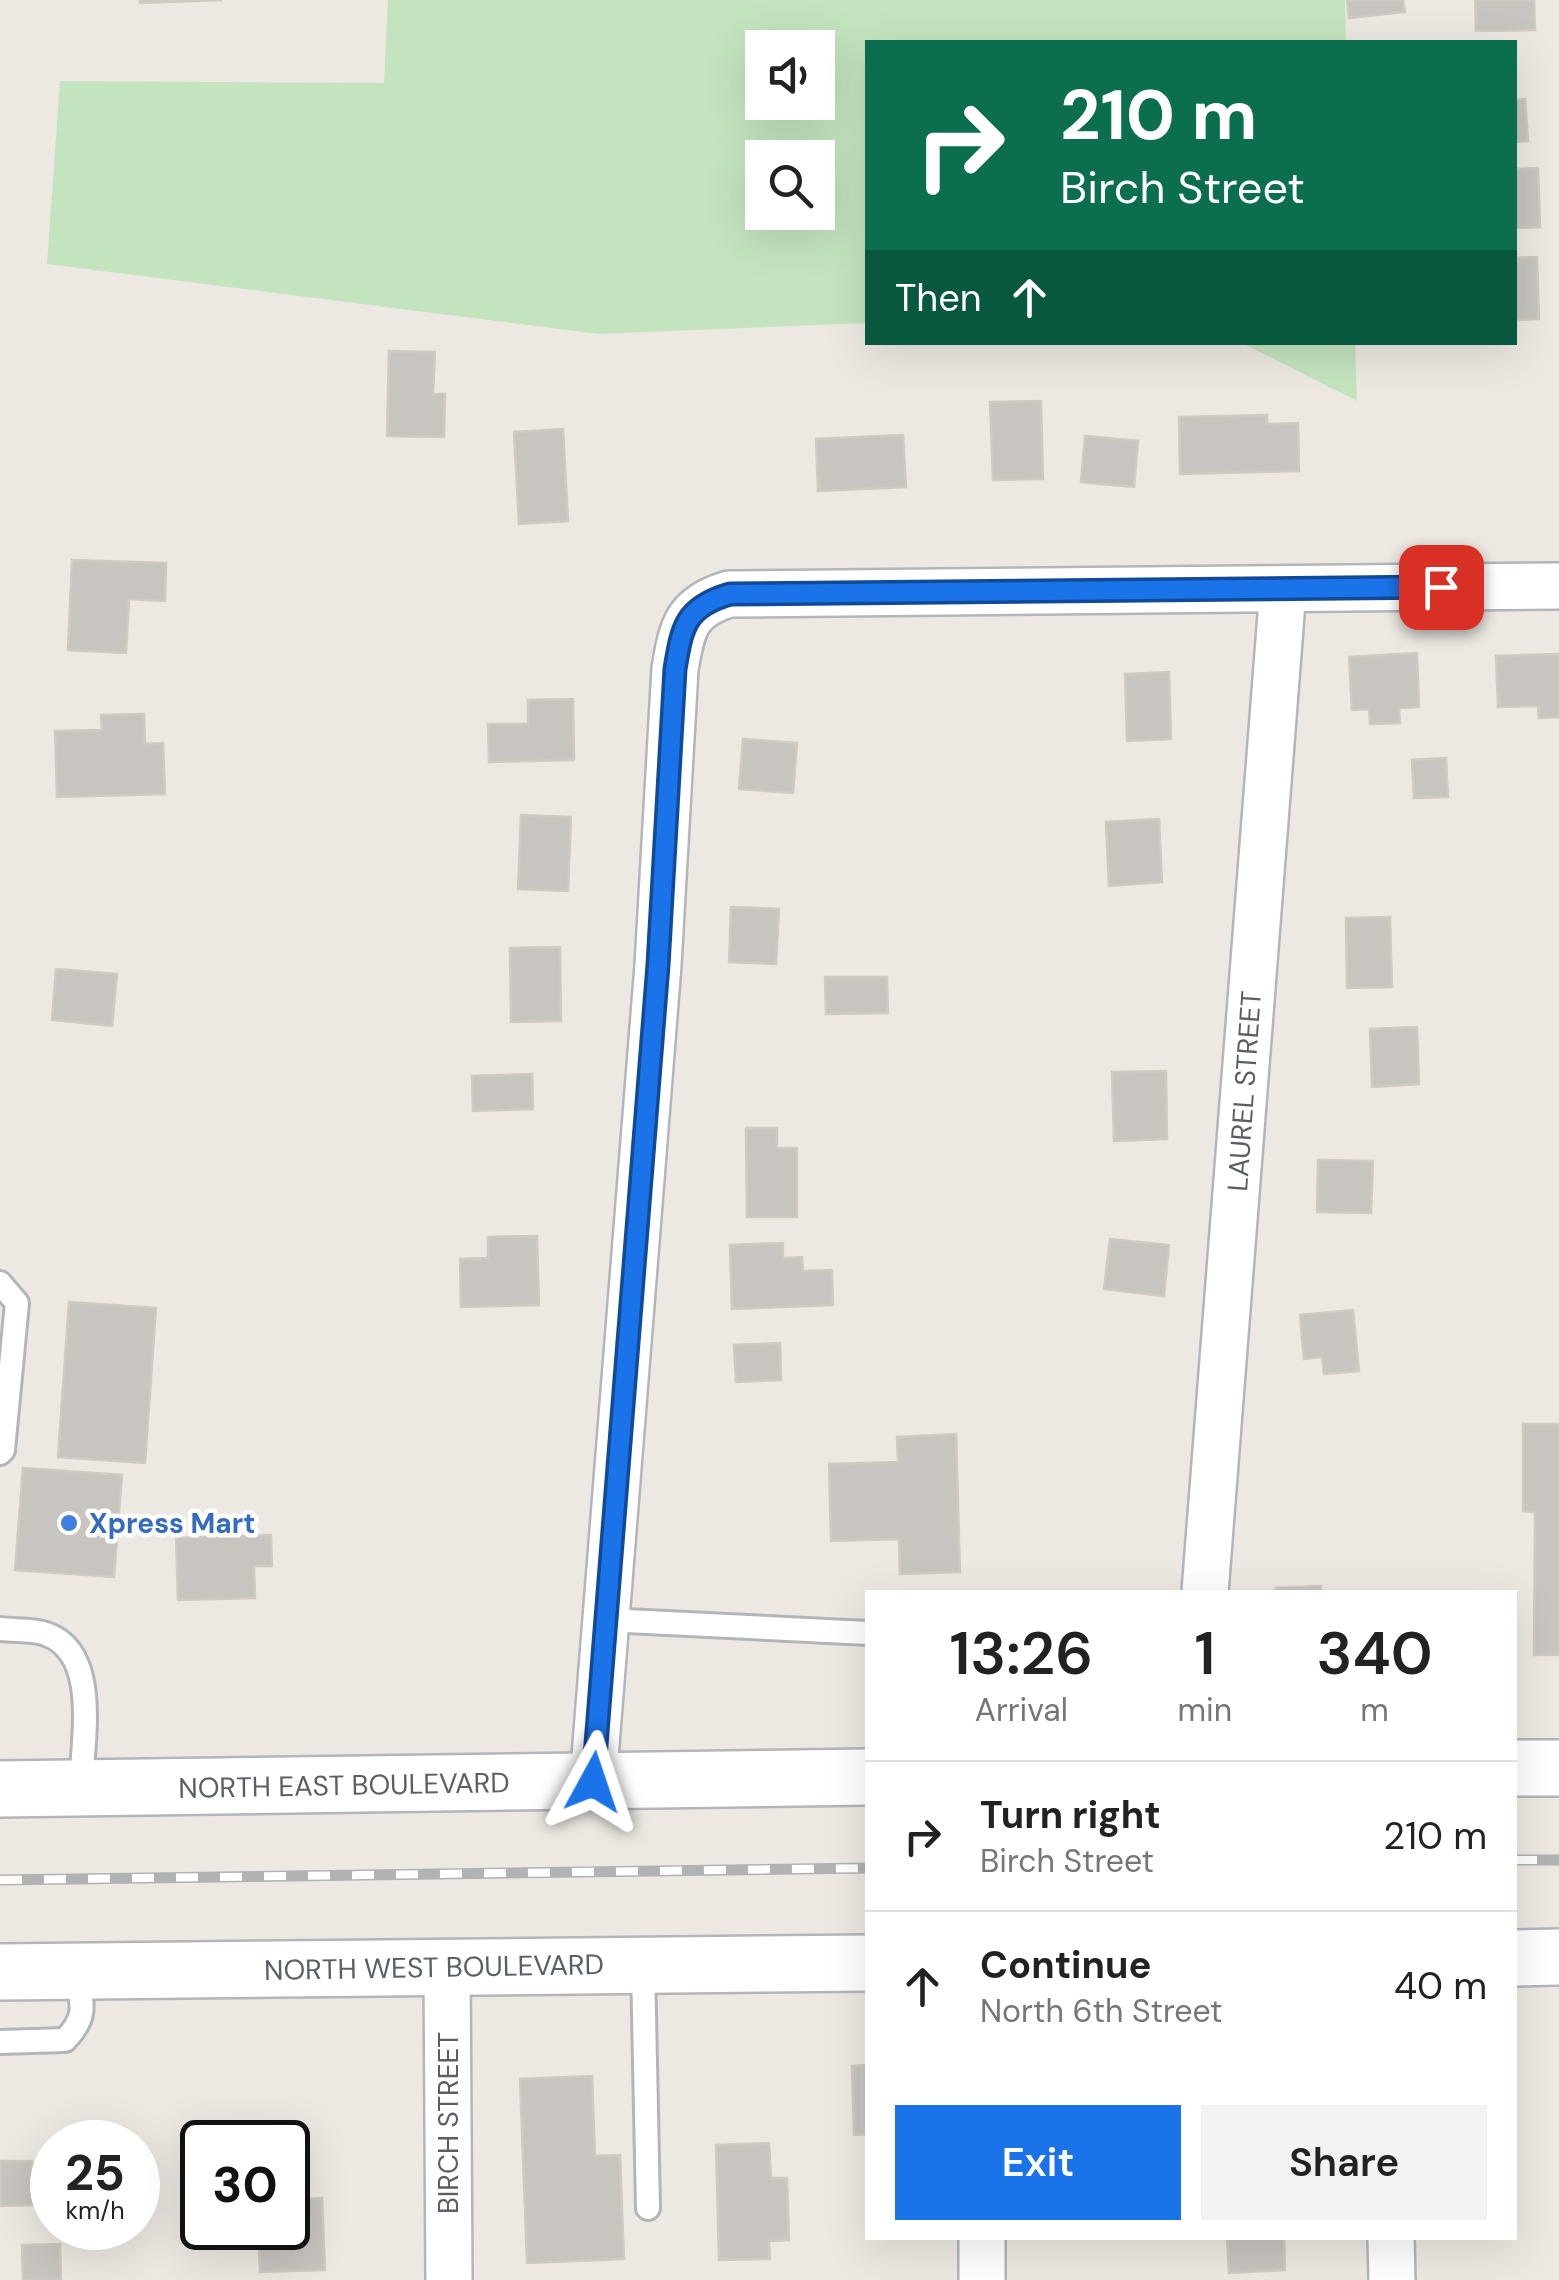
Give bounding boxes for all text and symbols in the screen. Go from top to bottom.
map controls [745,30,835,230]
button: sound [745,30,835,120]
text: 210 m [1060,70,1257,161]
icon: right [895,80,1025,210]
button: search [745,140,835,230]
text: Birch Street [1060,158,1305,217]
icon: ahead [1002,270,1057,325]
text: Then [895,273,982,323]
pin [1399,545,1484,630]
icon: arrive [1414,560,1469,615]
street label: LAUREL STREET [1219,990,1270,1193]
place label: Xpress Mart [89,1505,255,1542]
marker: Xpress Mart [58,1512,80,1534]
text: 13:26 [949,1614,1093,1693]
text: 1 [1194,1614,1215,1693]
text: 340 [1317,1614,1433,1693]
text: Arrival [975,1689,1068,1731]
text: min [1178,1689,1232,1731]
text: m [1360,1689,1389,1731]
position arrow [541,1730,645,1834]
street label: NORTH EAST BOULEVARD [178,1764,510,1807]
text: Turn right [980,1790,1161,1840]
icon: right [895,1809,950,1864]
text: 210 m [1383,1811,1487,1861]
text: Birch Street [980,1840,1154,1882]
text: Continue [980,1940,1151,1990]
street label: NORTH WEST BOULEVARD [264,1946,604,1989]
icon: ahead [895,1959,950,2014]
text: 40 m [1394,1961,1487,2011]
text: North 6th Street [980,1990,1223,2032]
street label: BIRCH STREET [430,2032,467,2214]
button: Exit [895,2105,1181,2220]
button: Share [1201,2105,1487,2220]
speed limit sign: 30 [180,2120,310,2250]
text: 25 [65,2140,125,2206]
text: km/h [65,2194,125,2227]

